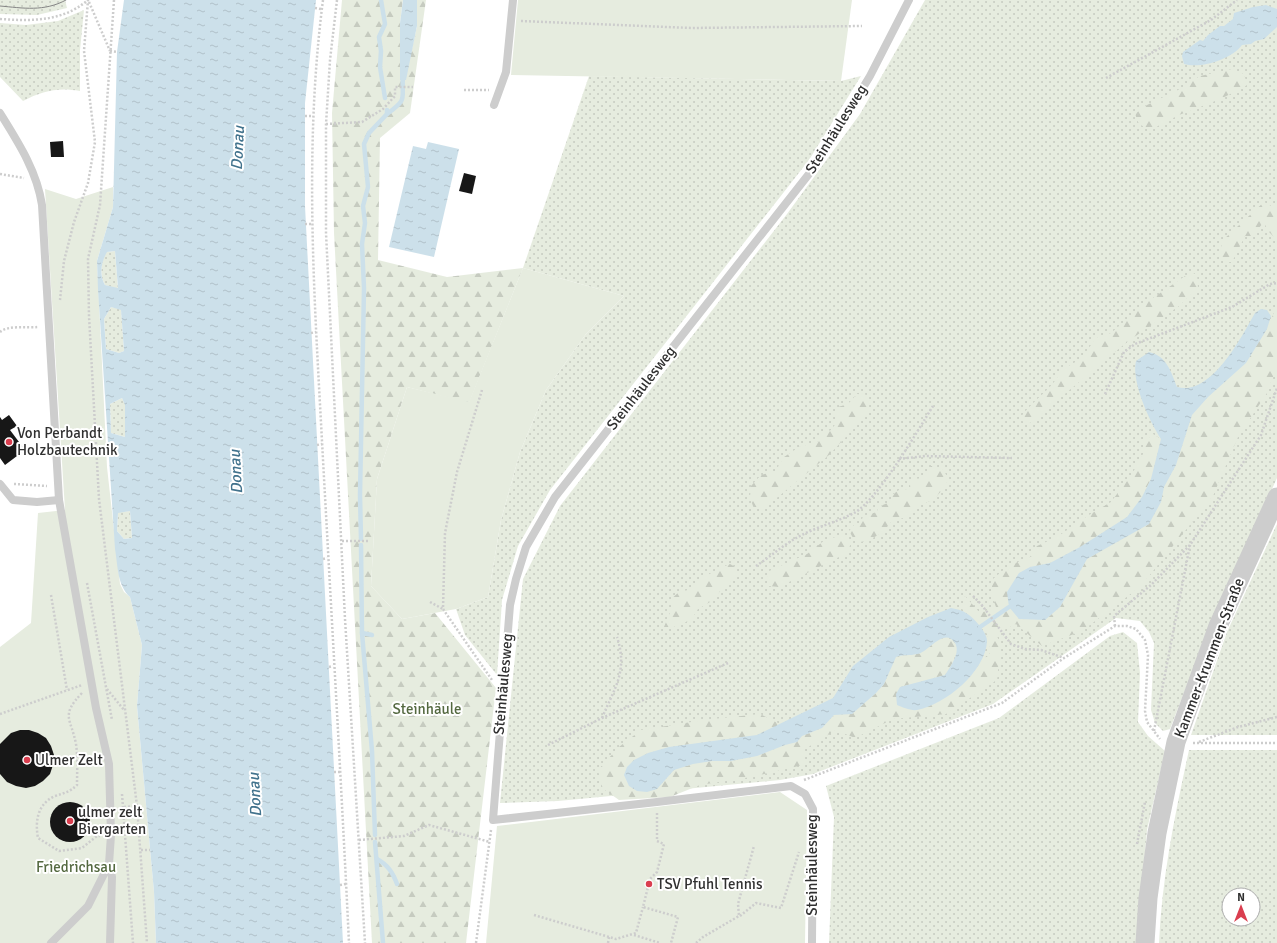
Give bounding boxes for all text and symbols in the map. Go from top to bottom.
street label: Steinhäulesweg [801,81,871,177]
water label: Donau [227,124,249,171]
street label: Steinhäulesweg [603,342,679,434]
place label: Von Perbandt Holzbautechnik [17,424,118,459]
marker: Von Perbandt Holzbautechnik [4,437,14,447]
water label: Donau [225,448,247,495]
street label: Kammer-Krummen-Straße [1170,576,1248,740]
street label: Steinhäulesweg [490,633,516,735]
park label: Steinhäule [393,700,461,718]
place label: Ulmer Zelt [35,751,103,769]
marker: Ulmer Zelt [22,755,32,765]
water label: Donau [244,771,266,818]
place label: ulmer zelt Biergarten [78,803,146,838]
street label: Steinhäulesweg [803,814,821,916]
marker: ulmer zelt Biergarten [65,816,75,826]
park label: Friedrichsau [36,858,116,876]
place label: TSV Pfuhl Tennis [657,875,763,893]
marker: TSV Pfuhl Tennis [644,879,654,889]
north arrow [1221,887,1261,927]
text: N [1237,891,1245,904]

